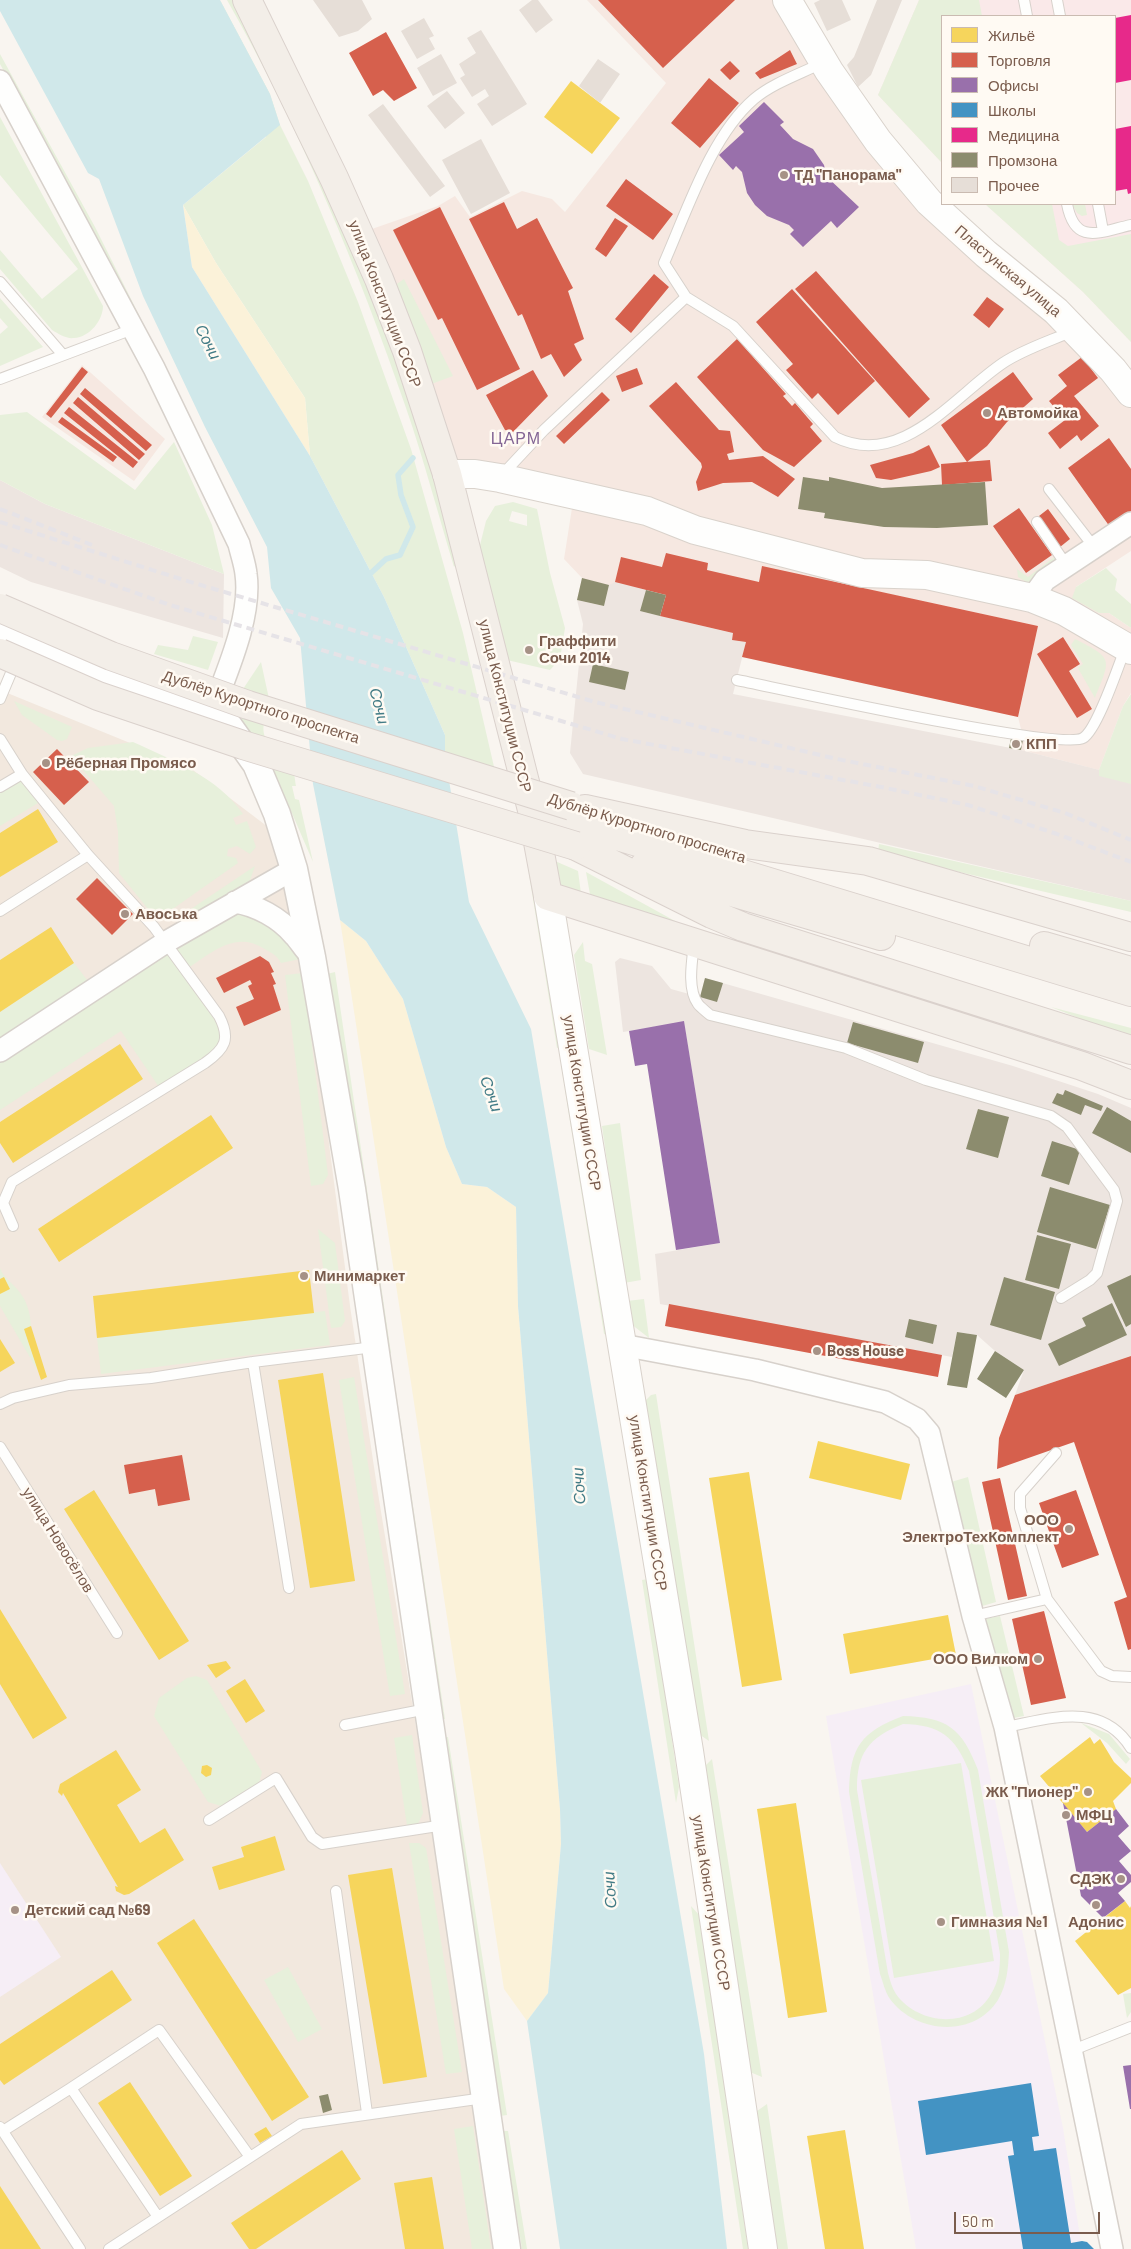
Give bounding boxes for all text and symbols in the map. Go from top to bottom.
legend [941,15,1116,205]
text: Жильё [988,26,1035,44]
text: Торговля [988,51,1051,69]
text: Офисы [988,76,1039,94]
text: Школы [988,101,1036,119]
text: Медицина [988,126,1059,144]
text: Промзона [988,151,1057,169]
place label: ТД "Панорама" [794,166,901,184]
marker: ТД "Панорама" [778,169,790,181]
text: Прочее [988,176,1040,194]
street label: улица Конституции СССР [345,218,425,390]
street label: Пластунская улица [951,221,1065,321]
water label: Сочи [191,321,225,363]
place label: Автомойка [997,404,1078,422]
marker: Автомойка [981,407,993,419]
district label: ЦАРМ [490,429,542,449]
street label: улица Конституции СССР [475,618,535,794]
place label: Граффити Сочи 2014 [539,632,616,667]
marker: Граффити Сочи 2014 [523,644,535,656]
street label: Дублёр Курортного проспекта [160,667,362,747]
water label: Сочи [365,686,393,726]
place label: КПП [1026,735,1057,753]
marker: КПП [1010,738,1022,750]
place label: Рёберная Промясо [56,754,197,772]
marker: Рёберная Промясо [40,757,52,769]
street label: Дублёр Курортного проспекта [546,789,748,867]
place label: Авоська [135,905,197,923]
marker: Авоська [119,908,131,920]
street label: улица Конституции СССР [559,1014,605,1192]
water label: Сочи [476,1073,506,1115]
place label: Минимаркет [314,1267,405,1285]
marker: Минимаркет [298,1270,310,1282]
place label: Boss House [827,1342,904,1360]
marker: Boss House [811,1345,823,1357]
street label: улица Конституции СССР [625,1414,671,1592]
water label: Сочи [568,1467,590,1505]
street label: улица Новосёлов [18,1484,98,1596]
place label: ООО ЭлектроТехКомплект [902,1511,1059,1546]
marker: ООО ЭлектроТехКомплект [1063,1523,1075,1535]
place label: ООО Вилком [933,1650,1028,1668]
marker: ООО Вилком [1032,1653,1044,1665]
place label: ЖК "Пионер" [986,1783,1078,1801]
marker: ЖК "Пионер" [1082,1786,1094,1798]
place label: МФЦ [1076,1806,1112,1824]
marker: МФЦ [1060,1809,1072,1821]
street label: улица Конституции СССР [688,1814,734,1992]
place label: СДЭК [1070,1870,1111,1888]
water label: Сочи [599,1871,621,1909]
marker: СДЭК [1115,1873,1127,1885]
marker: Адонис [1090,1899,1102,1911]
place label: Детский сад №69 [25,1901,151,1919]
marker: Детский сад №69 [9,1904,21,1916]
place label: Гимназия №1 [951,1913,1047,1931]
place label: Адонис [1068,1913,1124,1931]
marker: Гимназия №1 [935,1916,947,1928]
scale bar [956,2202,1102,2234]
text: 50 m [962,2212,994,2230]

